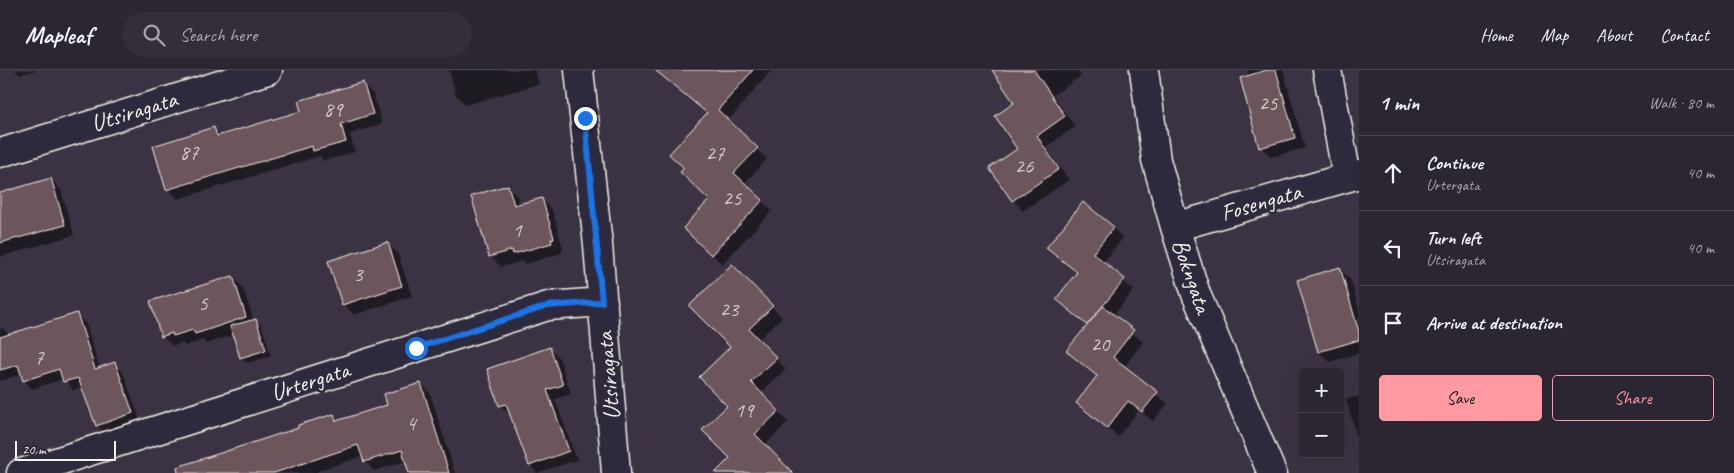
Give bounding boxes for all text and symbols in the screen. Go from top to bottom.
search box [122,12,472,57]
text: Mapleaf [25,20,92,50]
icon: search [140,21,168,49]
text: Search here [180,23,257,47]
text: Home [1480,24,1513,46]
text: Map [1541,24,1568,46]
text: About [1596,24,1632,46]
text: Contact [1660,24,1709,46]
street label: Utsiragata [87,83,182,138]
house number: 25 [1259,90,1279,116]
text: 1 min [1379,90,1419,116]
text: Walk · 80 m [1649,93,1714,113]
house number: 89 [324,96,344,122]
route end [574,107,597,130]
house number: 87 [180,139,200,165]
house number: 27 [706,140,726,166]
text: Continue [1426,151,1483,175]
house number: 26 [1015,153,1034,179]
icon: ahead [1379,159,1407,187]
text: 40 m [1687,163,1714,183]
text: Urtergata [1426,175,1480,195]
street label: Fosengata [1217,176,1306,228]
house number: 25 [723,185,743,211]
house number: 1 [512,217,523,243]
text: Turn left [1426,226,1481,250]
icon: left [1379,234,1407,262]
street label: Bokngata [1165,235,1219,319]
text: 40 m [1687,238,1714,258]
text: Utsiragata [1426,250,1485,270]
house number: 3 [353,261,364,287]
house number: 5 [198,290,209,316]
house number: 23 [720,296,740,322]
icon: arrive [1379,309,1407,337]
text: Arrive at destination [1426,311,1562,335]
street label: Utsiragata [589,329,627,421]
house number: 20 [1091,331,1111,357]
route start [405,337,428,360]
house number: 7 [34,344,45,370]
street label: Urtergata [267,354,355,408]
map controls [1299,368,1344,458]
button: + [1299,368,1344,413]
button: Save [1379,375,1542,421]
button: Share [1552,375,1714,421]
house number: 19 [735,397,755,423]
house number: 4 [406,410,418,436]
button: − [1299,413,1344,458]
scale bar [15,438,116,461]
text: 20 m [22,441,46,458]

